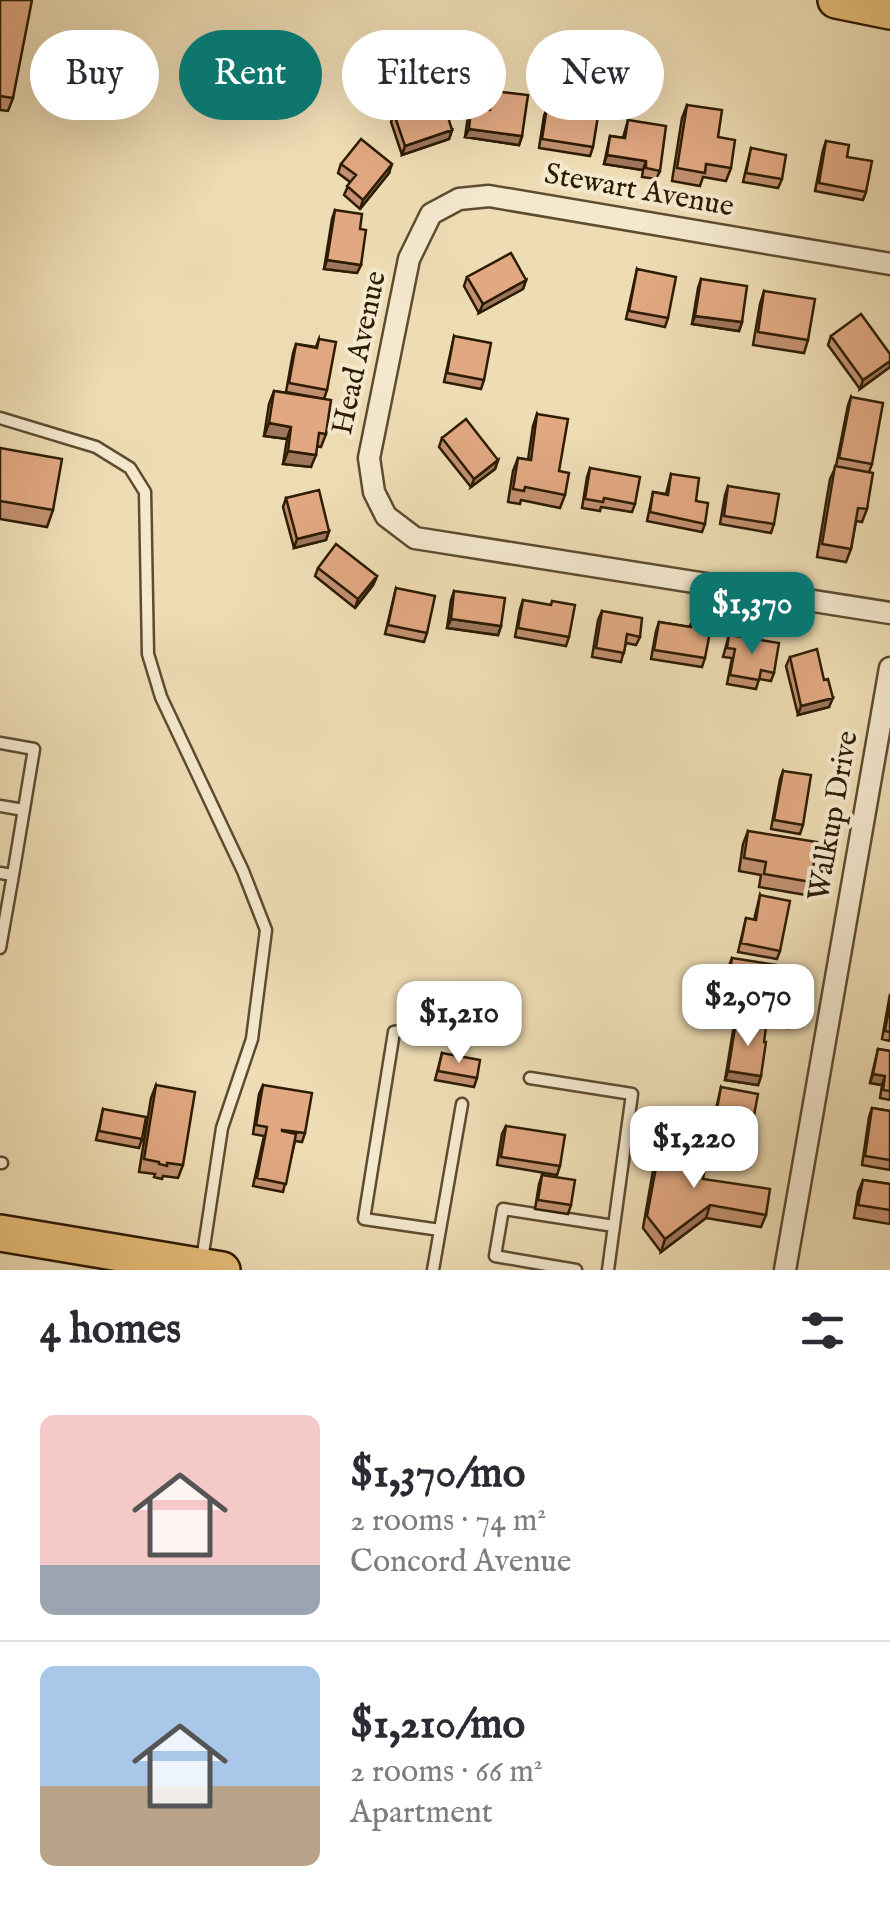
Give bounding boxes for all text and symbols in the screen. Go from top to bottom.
chip: Buy [30,30,159,120]
chip: Rent [179,30,322,120]
chip: Filters [342,30,506,120]
chip: New [526,30,664,120]
street label: Stewart Avenue [541,156,737,226]
street label: Head Avenue [324,268,396,438]
pin: $1,370 [671,572,833,657]
text: $1,370 [712,584,792,625]
street label: Walkup Drive [800,728,868,904]
pin: $2,070 [667,964,829,1049]
text: $2,070 [704,976,792,1017]
pin: $1,210 [378,981,540,1066]
text: $1,210 [419,993,499,1034]
pin: $1,220 [613,1106,775,1191]
text: $1,220 [652,1118,736,1159]
icon: filters [795,1303,850,1358]
text: 4 homes [40,1304,181,1357]
text: $1,370/mo [350,1448,525,1501]
icon: home [120,1455,240,1575]
text: 2 rooms · 74 m² [350,1501,546,1542]
text: Concord Avenue [350,1542,572,1583]
text: $1,210/mo [350,1699,525,1752]
icon: home [120,1706,240,1826]
text: 2 rooms · 66 m² [350,1752,543,1793]
text: Apartment [350,1793,493,1834]

